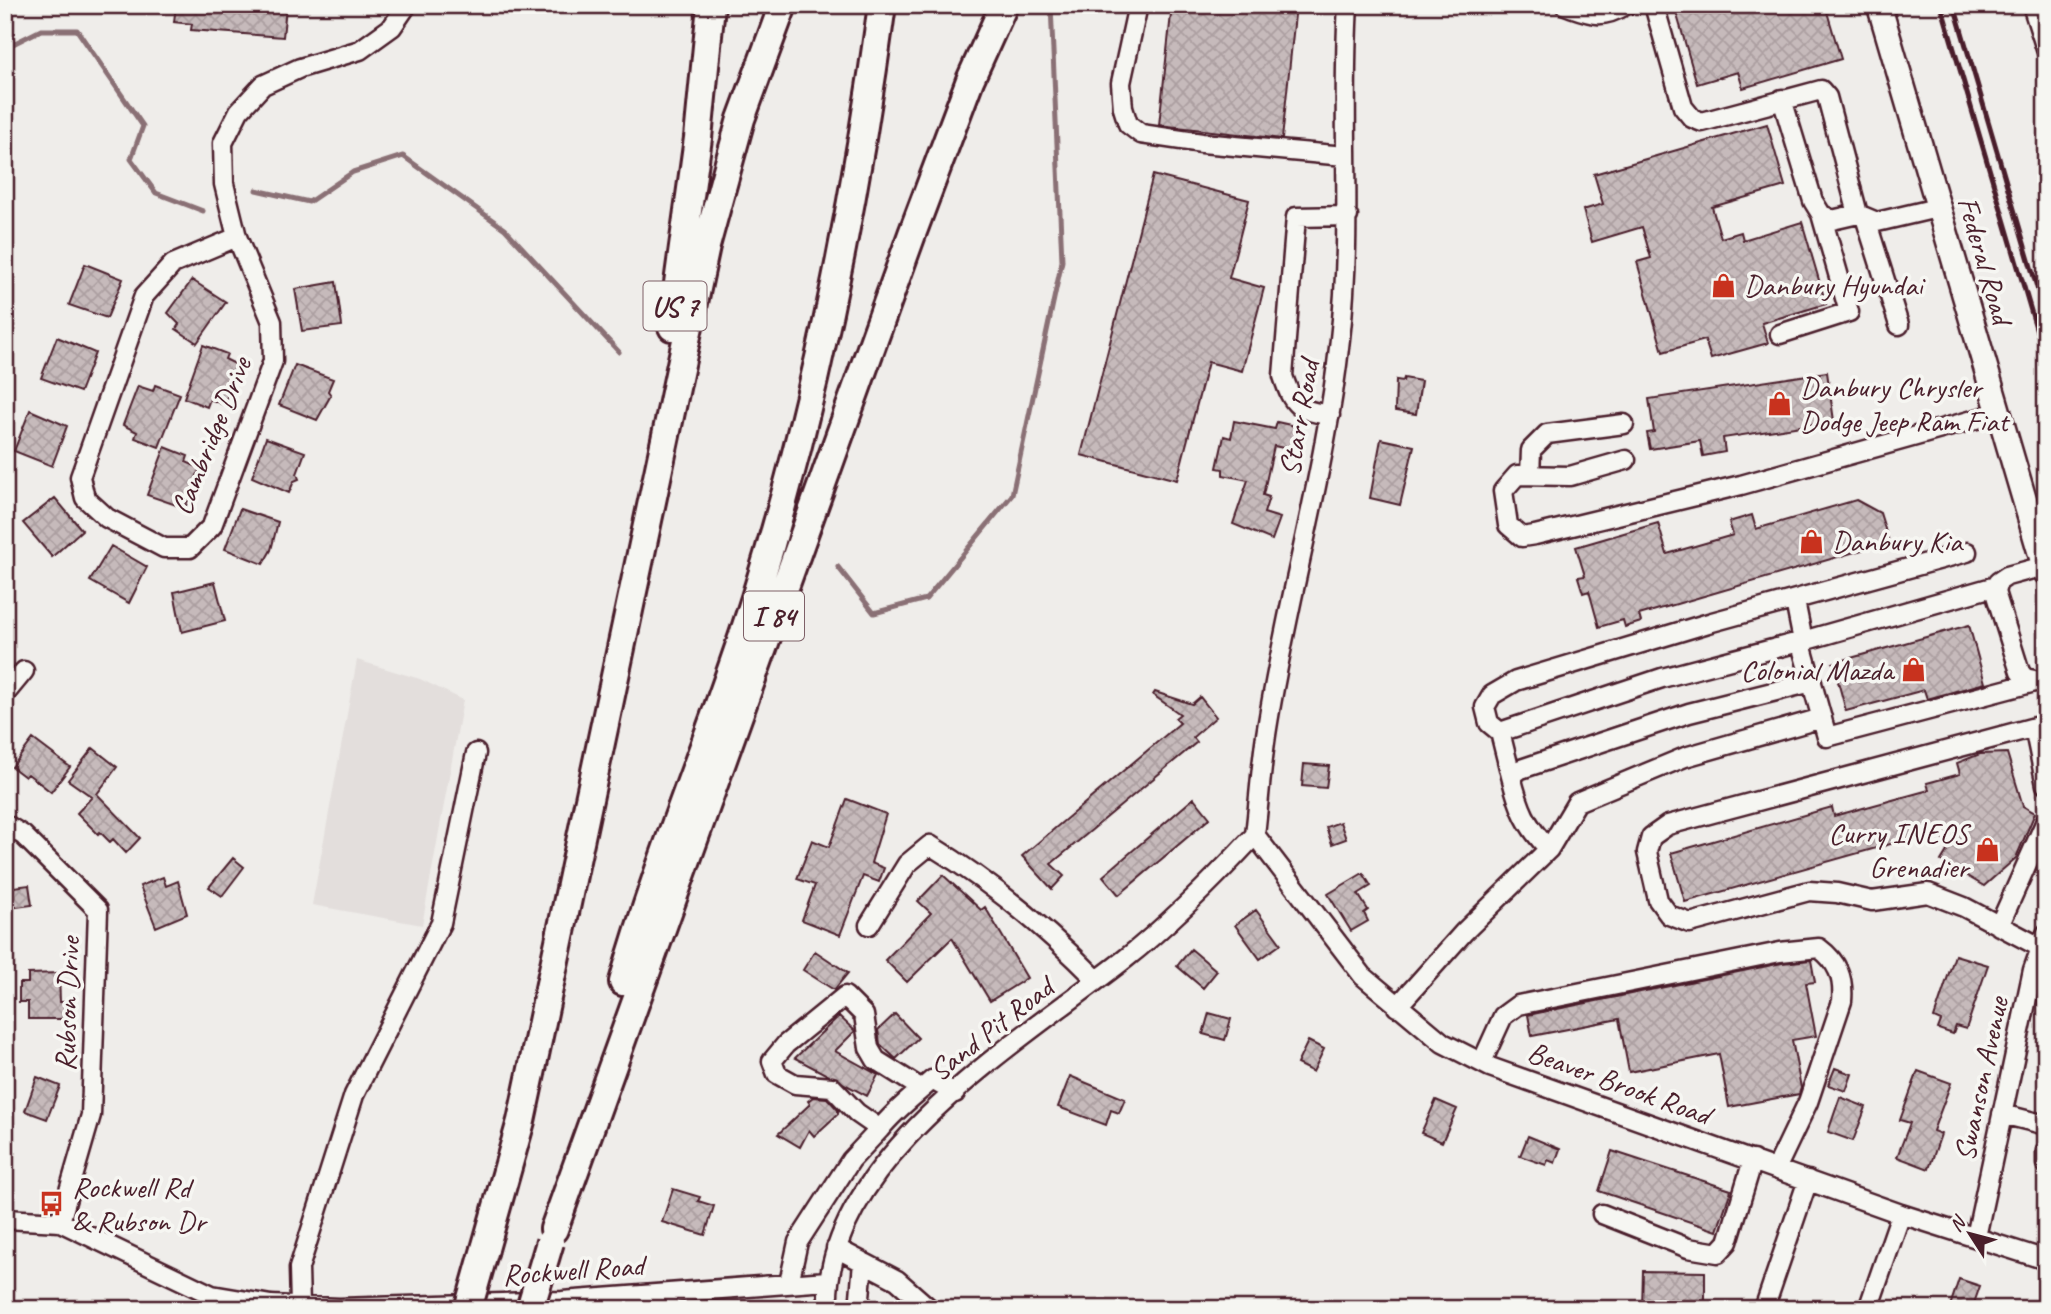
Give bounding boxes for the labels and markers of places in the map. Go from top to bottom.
place label: Danbury Hyundai [1744,266,1926,304]
shop icon: Danbury Hyundai [1710,271,1738,299]
place label: Danbury Chrysler Dodge Jeep Ram Fiat [1800,368,2011,440]
shop icon: Danbury Chrysler Dodge Jeep Ram Fiat [1766,390,1794,418]
place label: Danbury Kia [1832,522,1964,560]
shop icon: Danbury Kia [1798,527,1826,555]
place label: Colonial Mazda [1741,651,1896,689]
shop icon: Colonial Mazda [1899,656,1927,684]
place label: Curry INEOS Grenadier [1828,814,1971,886]
shop icon: Curry INEOS Grenadier [1974,836,2002,864]
place label: Rockwell Rd & Rubson Dr [72,1168,208,1240]
bus stop icon: Rockwell Rd & Rubson Dr [38,1190,66,1218]

